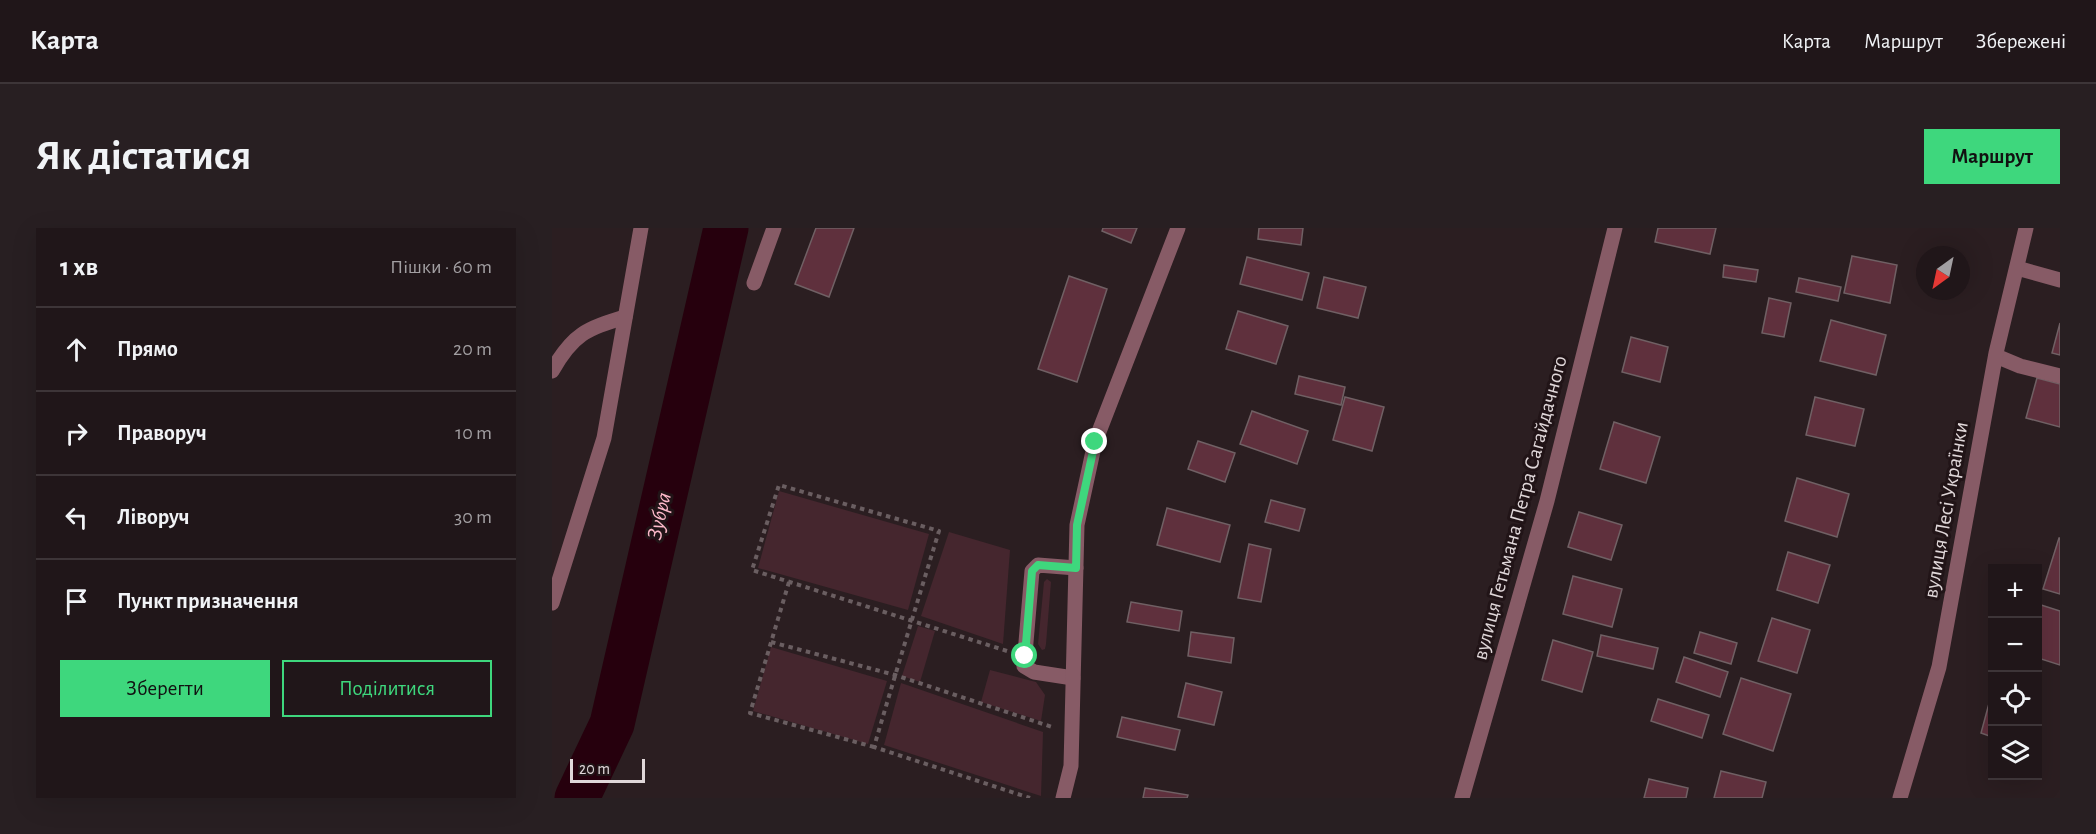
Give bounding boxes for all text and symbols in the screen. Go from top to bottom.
text: Карта [30,27,99,55]
text: Карта [1782,31,1831,52]
text: Маршрут [1864,31,1943,52]
text: Збережені [1976,31,2066,52]
button: Маршрут [1924,129,2060,184]
text: Як дістатися [36,135,251,177]
north arrow [1916,246,1970,300]
text: 1 хв [60,254,98,280]
text: Пішки · 60 m [390,257,492,277]
icon: ahead [60,333,93,366]
text: Прямо [117,338,178,360]
text: 20 m [453,339,492,359]
street label: вулиця Гетьмана Петра Сагайдачного [1469,354,1571,662]
icon: right [60,417,93,450]
street label: вулиця Лесі Українки [1920,420,1972,600]
text: Праворуч [117,422,207,444]
text: 10 m [455,423,492,443]
route end [1081,428,1107,454]
water label: Зубра [643,490,676,542]
icon: left [60,501,93,534]
text: Ліворуч [117,506,190,528]
text: 30 m [454,507,492,527]
map controls [1988,564,2042,780]
button: + [1988,564,2042,618]
icon: arrive [60,585,93,618]
text: Пункт призначення [117,590,299,612]
button: − [1988,618,2042,672]
route start [1011,642,1037,668]
button: Зберегти [60,660,270,717]
button: Поділитися [282,660,492,717]
button: locate [1988,672,2042,726]
button: layers [1988,726,2042,780]
scale bar [570,756,645,784]
text: 20 m [579,761,610,777]

